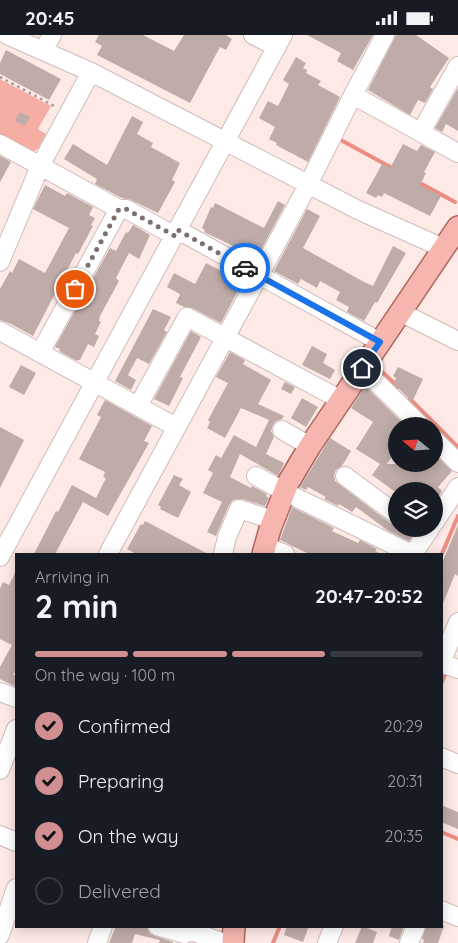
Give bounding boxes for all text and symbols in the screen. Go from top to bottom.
text: 20:45 [25,6,75,30]
courier [220,243,270,293]
icon: car [231,254,259,282]
pin [54,268,96,310]
icon: bag [61,275,89,303]
pin [341,347,383,389]
icon: home [348,354,376,382]
north arrow [388,417,442,473]
map controls [388,417,443,537]
button: layers [388,482,443,537]
text: Arriving in [35,567,109,587]
text: 20:47–20:52 [315,584,423,608]
text: 2 min [35,586,118,626]
text: On the way · 100 m [35,665,175,685]
icon: check [35,712,63,740]
text: Confirmed [78,714,171,738]
text: 20:29 [384,716,423,736]
icon: check [35,767,63,795]
text: Preparing [78,769,164,793]
text: 20:31 [387,771,423,791]
icon: check [35,822,63,850]
text: On the way [78,824,179,848]
text: 20:35 [385,826,423,846]
text: Delivered [78,879,161,903]

